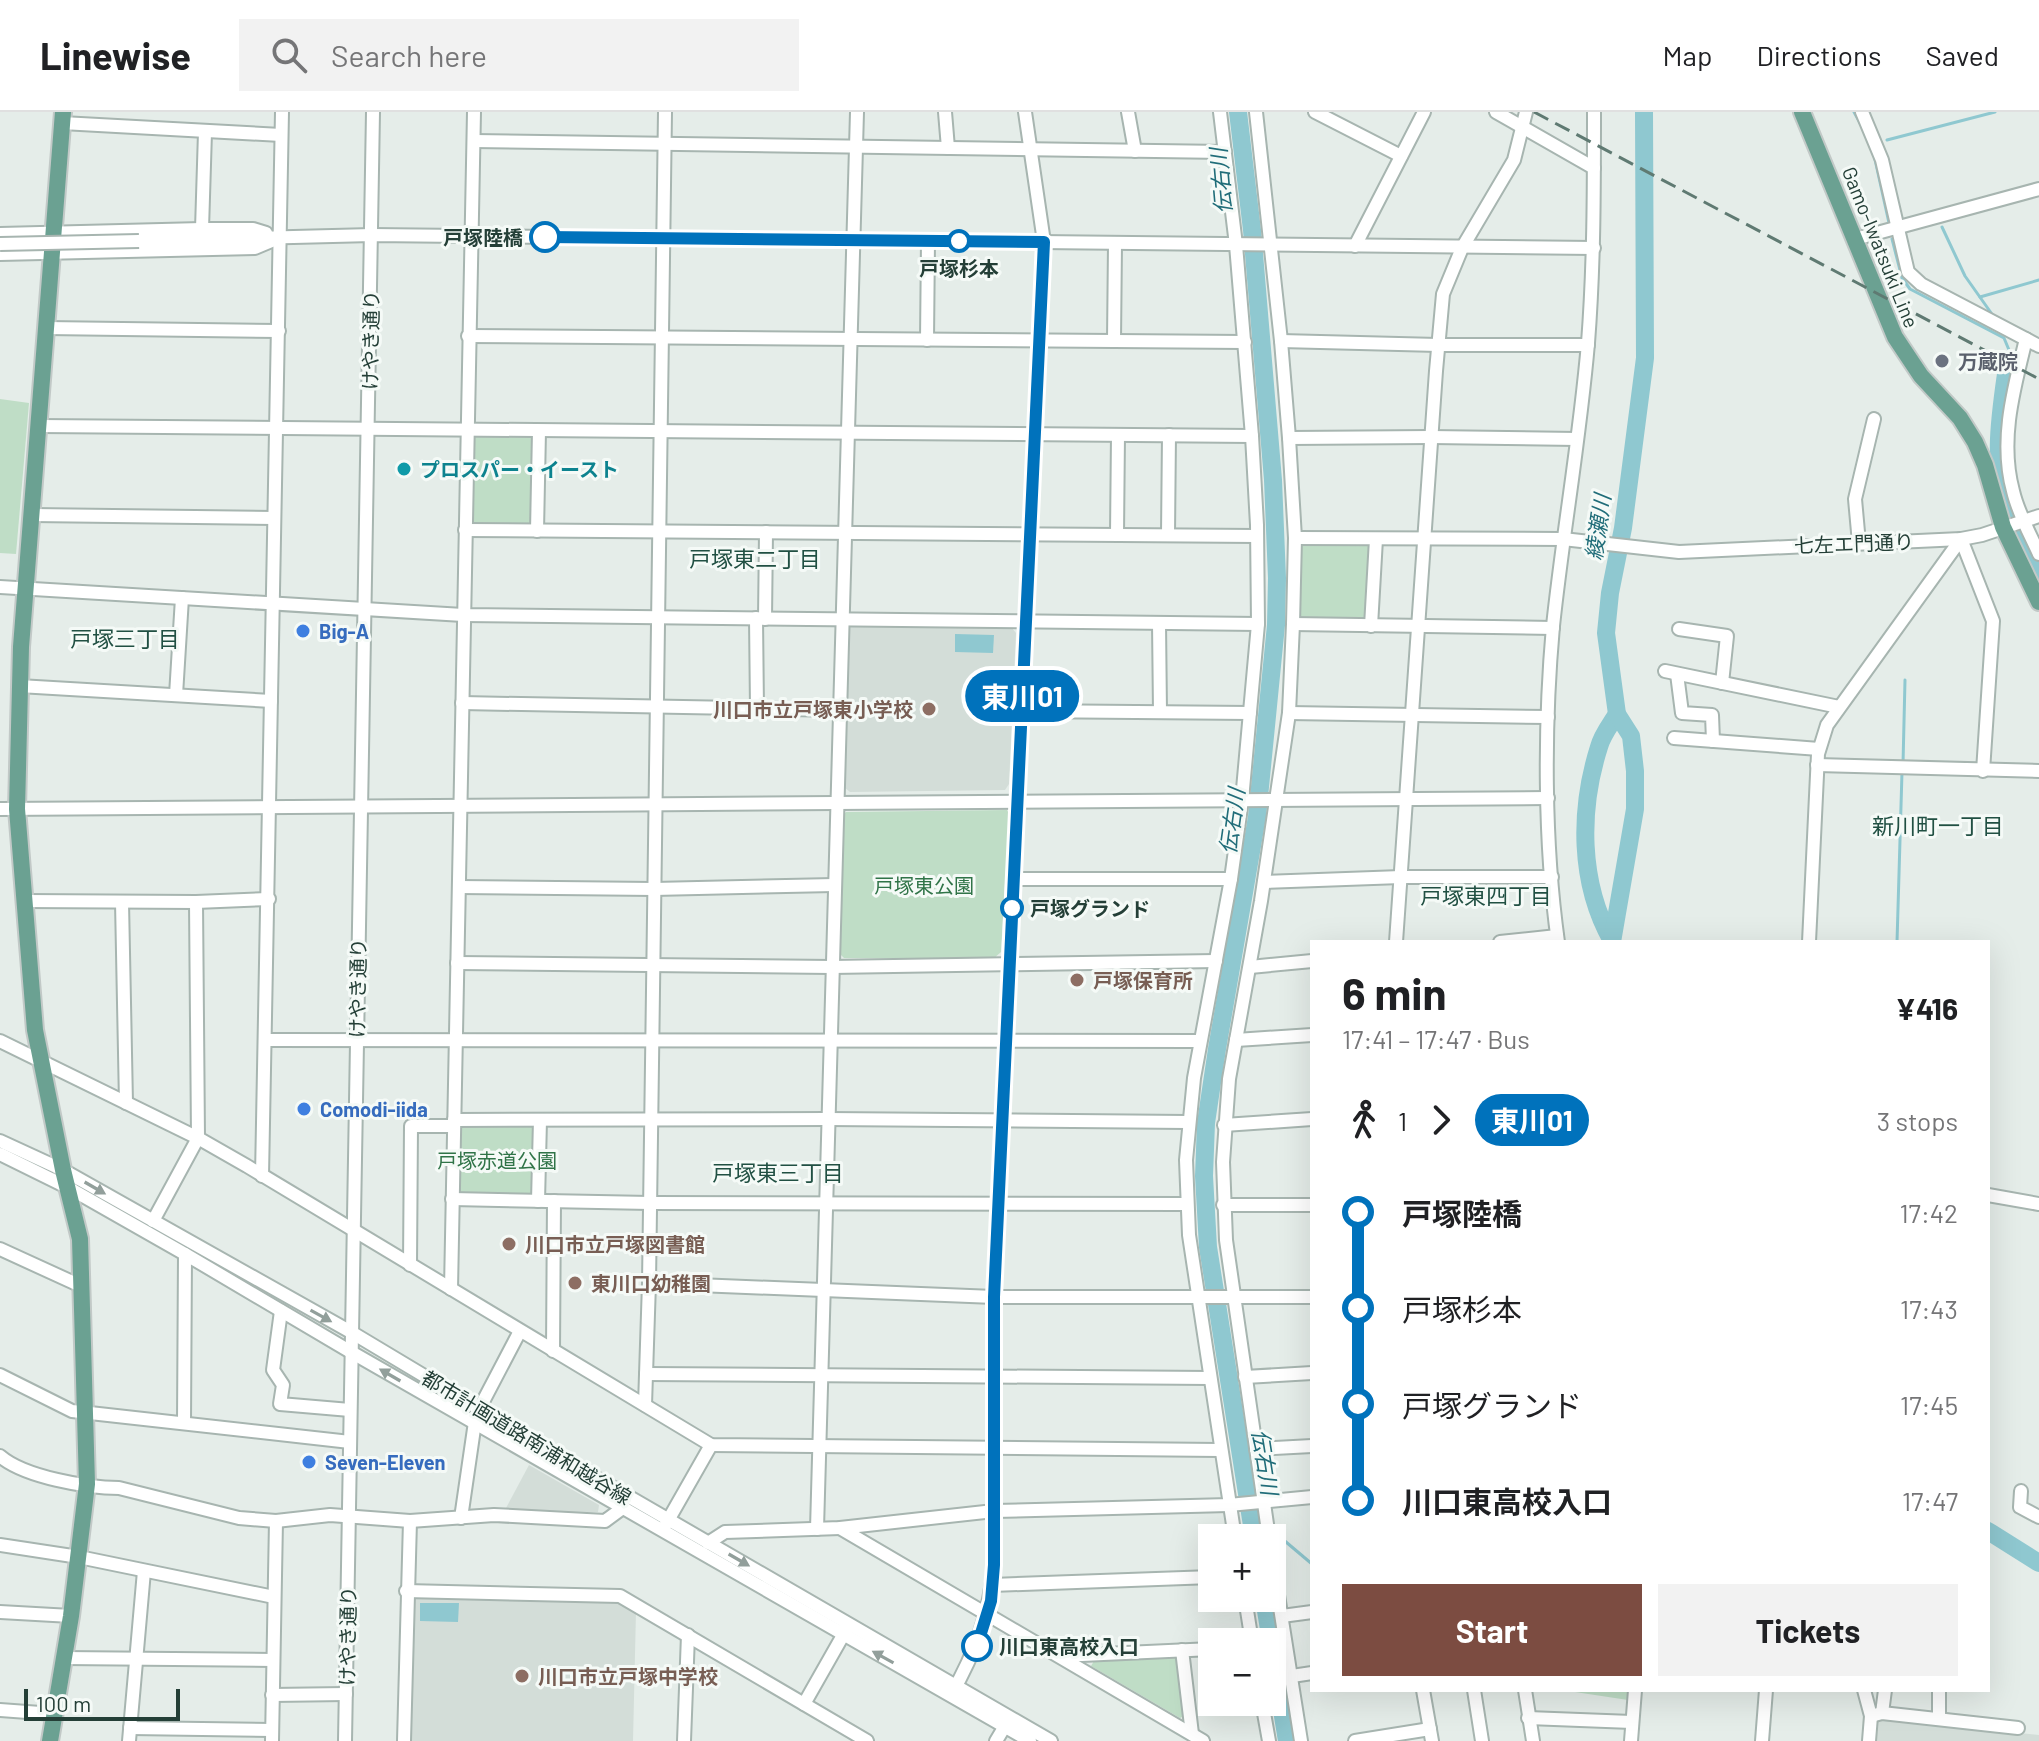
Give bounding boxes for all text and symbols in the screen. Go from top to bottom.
search box [239,19,799,91]
text: Linewise [40,32,191,78]
icon: search [267,33,311,77]
text: Search here [331,37,487,73]
text: Map [1663,38,1712,72]
text: Directions [1756,38,1882,72]
text: Saved [1926,38,1999,72]
water label: 伝右川 [1204,145,1236,215]
street label: Gamo-Iwatsuki Line [1838,163,1924,331]
marker: 戸塚陸橋 [530,222,560,252]
place label: 戸塚陸橋 [443,225,523,249]
marker: 戸塚杉本 [948,230,970,252]
place label: 戸塚杉本 [919,256,999,280]
street label: けやき通り [357,290,383,390]
place label: 万蔵院 [1958,349,2018,373]
marker: 万蔵院 [1933,352,1951,370]
place label: プロスパー・イースト [420,457,619,481]
marker: プロスパー・イースト [395,460,413,478]
water label: 綾瀬川 [1580,491,1615,561]
street label: 七左エ門通り [1794,529,1914,557]
district label: 戸塚東二丁目 [689,545,821,571]
place label: Big-A [319,619,369,643]
marker: Big-A [294,622,312,640]
district label: 戸塚三丁目 [70,625,180,651]
line badge: 東川01 [966,670,1078,722]
text: 東川01 [981,679,1063,713]
place label: 川口市立戸塚東小学校 [713,697,913,721]
marker: 川口市立戸塚東小学校 [920,700,938,718]
water label: 伝右川 [1214,785,1249,855]
district label: 新川町一丁目 [1872,812,2004,838]
park label: 戸塚東公園 [874,873,974,897]
district label: 戸塚東四丁目 [1420,882,1552,908]
place label: 戸塚グランド [1030,896,1150,920]
marker: 戸塚グランド [1001,897,1023,919]
street label: けやき通り [344,938,370,1038]
text: 6 min [1342,966,1446,1019]
place label: 戸塚保育所 [1093,968,1193,992]
marker: 戸塚保育所 [1068,971,1086,989]
text: ¥416 [1895,990,1958,1026]
text: 17:41 – 17:47 · Bus [1342,1023,1530,1054]
place label: Comodi-iida [320,1097,428,1121]
icon: walk [1342,1098,1386,1142]
icon: forward [1419,1098,1463,1142]
marker: Comodi-iida [295,1100,313,1118]
text: 東川01 [1491,1103,1573,1137]
text: 1 [1398,1105,1407,1136]
text: 3 stops [1877,1105,1958,1136]
park label: 戸塚赤道公園 [437,1148,557,1172]
district label: 戸塚東三丁目 [712,1159,844,1185]
one-way arrow [84,1181,106,1195]
text: 戸塚陸橋 [1402,1195,1522,1231]
text: 17:42 [1900,1197,1958,1228]
place label: 川口市立戸塚図書館 [525,1232,705,1256]
marker: 川口市立戸塚図書館 [500,1235,518,1253]
place label: 東川口幼稚園 [591,1271,711,1295]
marker: 東川口幼稚園 [566,1274,584,1292]
text: 戸塚杉本 [1402,1291,1522,1327]
text: 17:43 [1900,1293,1958,1324]
one-way arrow [310,1309,333,1322]
street label: 都市計画道路南浦和越谷線 [418,1365,636,1509]
one-way arrow [379,1368,402,1382]
text: 戸塚グランド [1402,1387,1582,1423]
text: 17:45 [1900,1389,1958,1420]
water label: 伝右川 [1248,1427,1284,1499]
place label: Seven-Eleven [325,1450,446,1474]
marker: Seven-Eleven [300,1453,318,1471]
text: 川口東高校入口 [1402,1483,1612,1519]
text: 17:47 [1902,1485,1958,1516]
map controls [1198,1524,1286,1716]
button: + [1198,1524,1286,1612]
one-way arrow [728,1553,750,1567]
button: Start [1342,1584,1642,1676]
button: Tickets [1658,1584,1958,1676]
street label: けやき通り [334,1586,360,1686]
button: − [1198,1628,1286,1716]
marker: 川口東高校入口 [962,1631,992,1661]
place label: 川口東高校入口 [999,1634,1139,1658]
one-way arrow [872,1650,894,1664]
place label: 川口市立戸塚中学校 [538,1664,718,1688]
marker: 川口市立戸塚中学校 [513,1667,531,1685]
scale bar [24,1685,180,1721]
text: 100 m [36,1690,91,1716]

